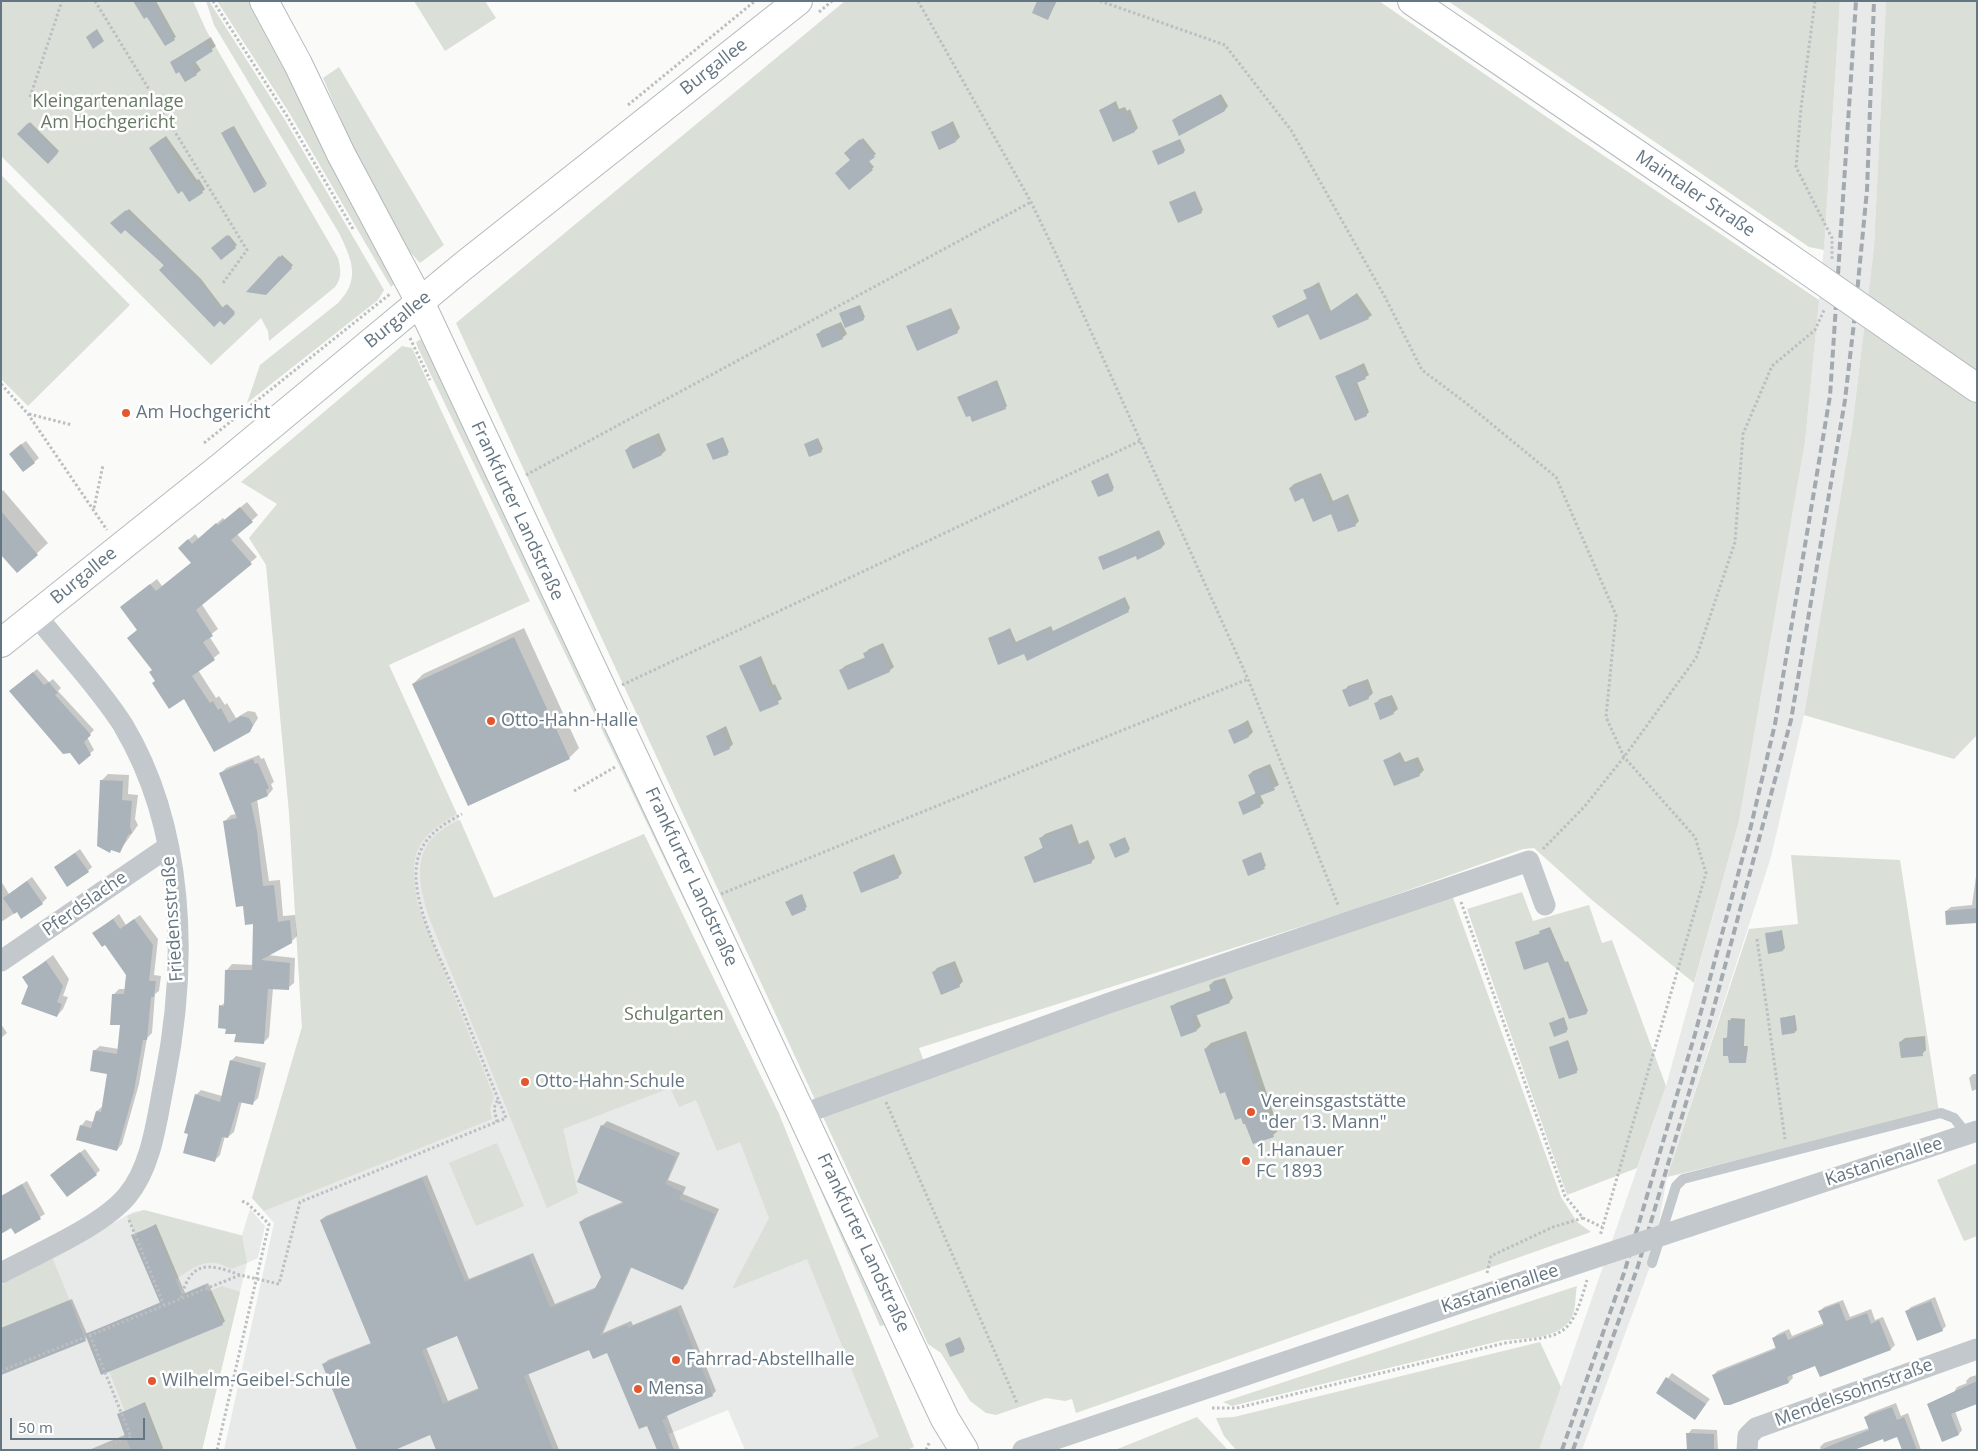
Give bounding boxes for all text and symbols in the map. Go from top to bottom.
street label: Burgallee [676,34,752,100]
park label: Kleingartenanlage Am Hochgericht [32,91,184,134]
street label: Maintaler Straße [1631,146,1759,242]
street label: Burgallee [360,287,436,353]
place label: Am Hochgericht [136,402,270,424]
marker: Am Hochgericht [120,407,132,419]
street label: Frankfurter Landstraße [466,418,568,604]
street label: Burgallee [46,543,122,609]
place label: Otto-Hahn-Halle [501,710,638,732]
marker: Otto-Hahn-Halle [485,715,497,727]
street label: Frankfurter Landstraße [640,784,742,970]
street label: Friedensstraße [158,856,188,982]
street label: Pferdslache [39,867,131,941]
park label: Schulgarten [624,1004,724,1026]
place label: Otto-Hahn-Schule [535,1071,685,1093]
marker: Otto-Hahn-Schule [519,1076,531,1088]
place label: Vereinsgaststätte "der 13. Mann" [1261,1091,1406,1134]
marker: Vereinsgaststätte "der 13. Mann" [1245,1106,1257,1118]
street label: Kastanienallee [1823,1133,1945,1191]
place label: 1.Hanauer FC 1893 [1256,1140,1344,1182]
street label: Frankfurter Landstraße [812,1150,914,1336]
marker: 1.Hanauer FC 1893 [1240,1155,1252,1167]
street label: Kastanienallee [1439,1260,1561,1318]
place label: Fahrrad-Abstellhalle [686,1349,855,1371]
marker: Fahrrad-Abstellhalle [670,1354,682,1366]
street label: Mendelssohnstraße [1772,1354,1936,1432]
place label: Wilhelm-Geibel-Schule [162,1370,350,1392]
marker: Wilhelm-Geibel-Schule [146,1375,158,1387]
place label: Mensa [648,1378,704,1400]
marker: Mensa [632,1383,644,1395]
scale bar [12,1408,148,1440]
text: 50 m [18,1417,53,1437]

